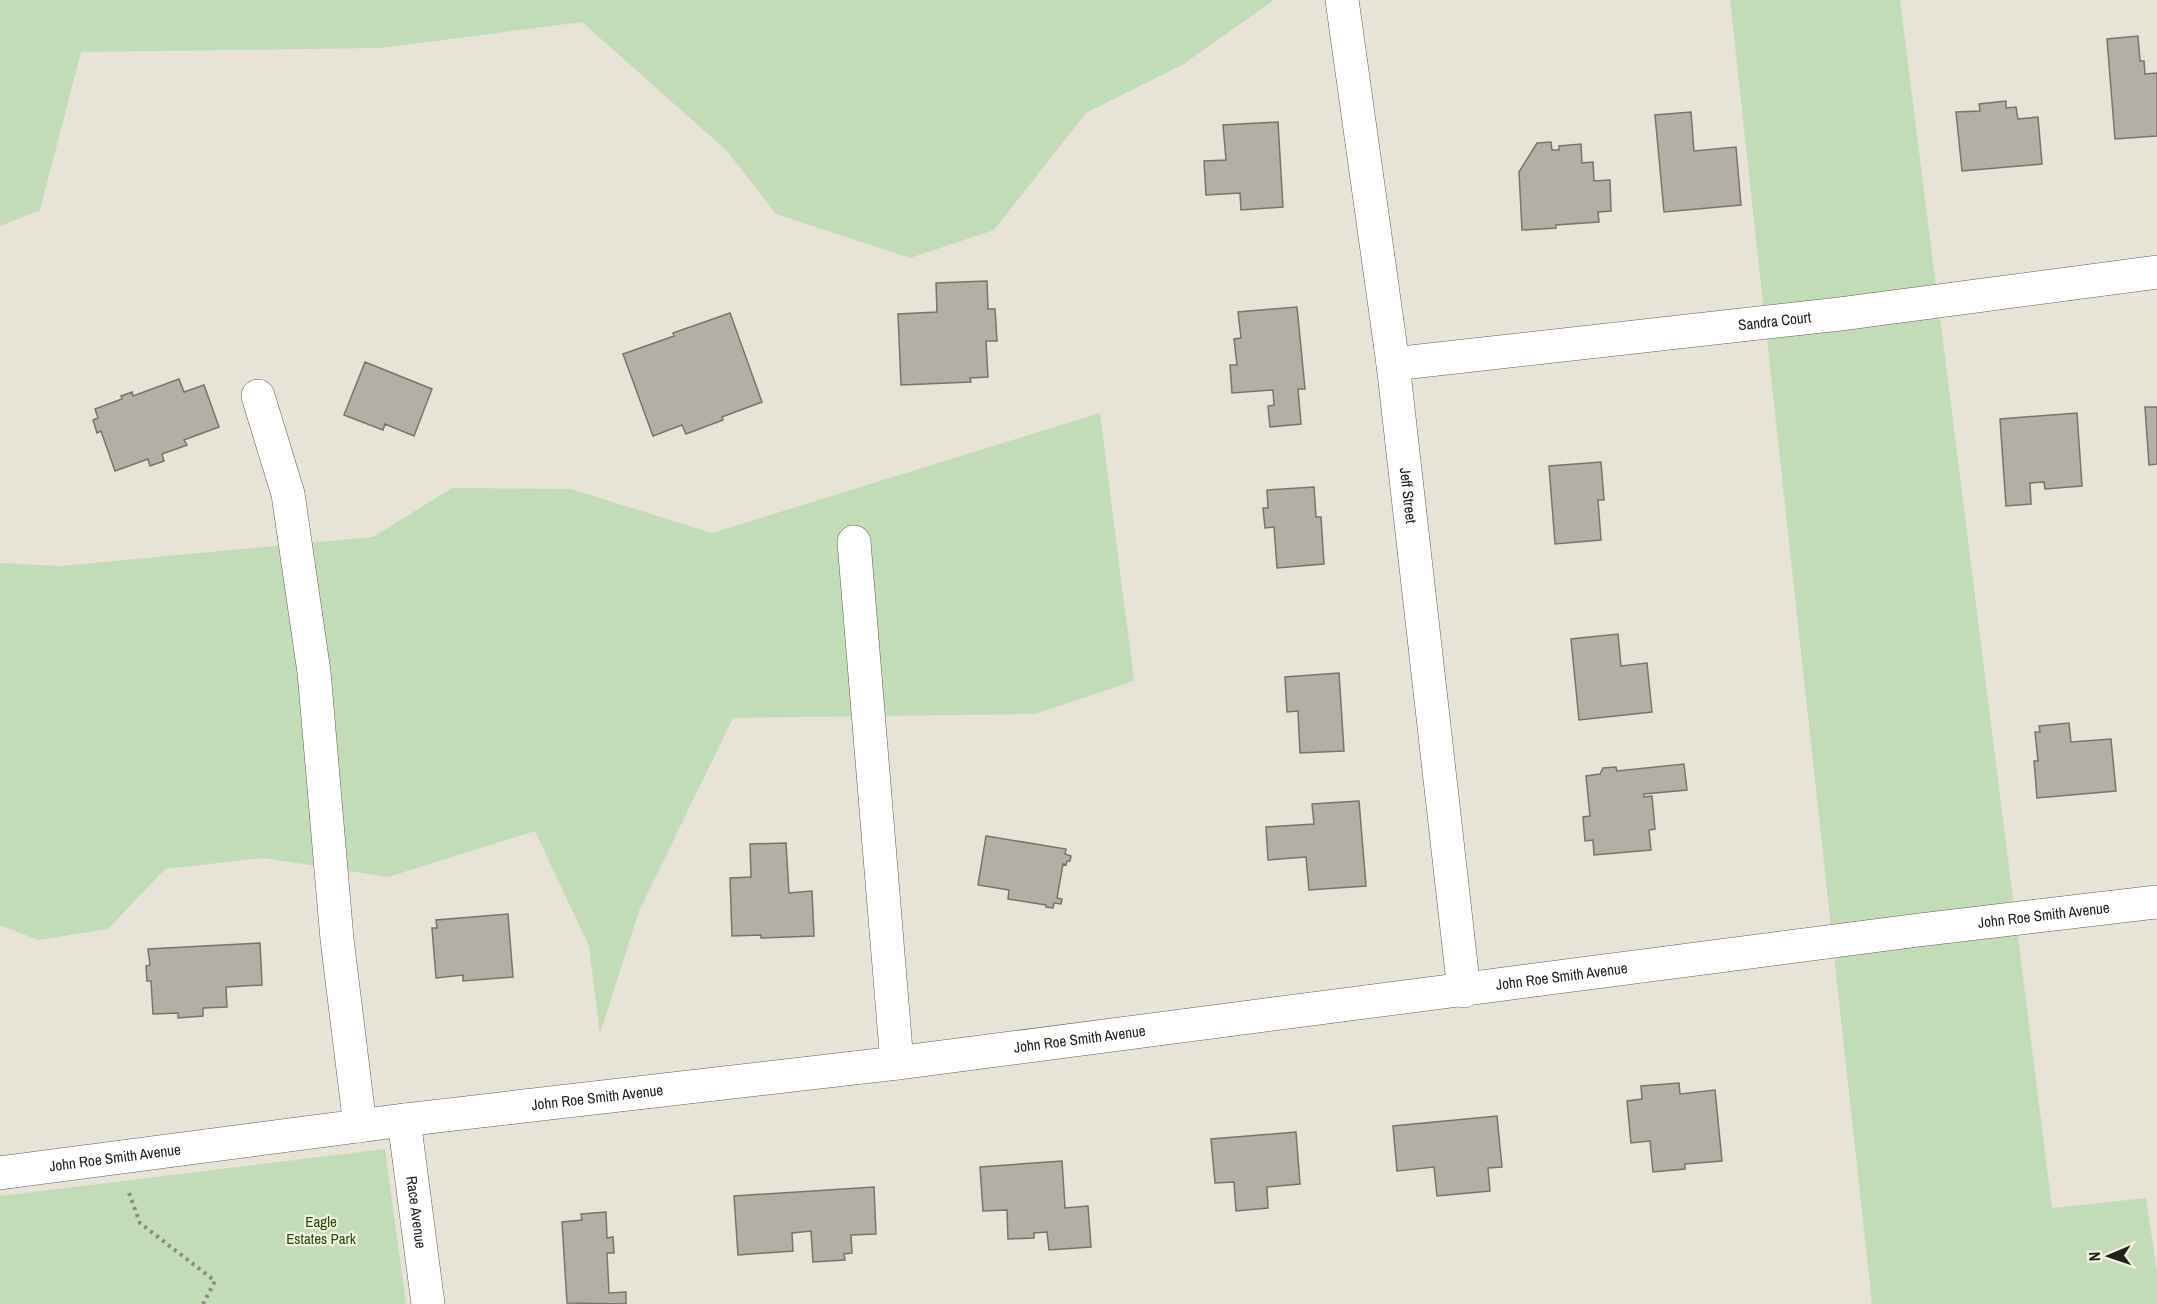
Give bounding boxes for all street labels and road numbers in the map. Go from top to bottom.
street label: Sandra Court [1737,306,1813,335]
street label: Jeff Street [1395,467,1422,525]
street label: John Roe Smith Avenue [1977,897,2111,933]
street label: John Roe Smith Avenue [1495,957,1629,995]
street label: John Roe Smith Avenue [1013,1020,1147,1058]
street label: John Roe Smith Avenue [530,1079,664,1115]
street label: John Roe Smith Avenue [48,1138,182,1176]
street label: Race Avenue [401,1175,432,1250]

